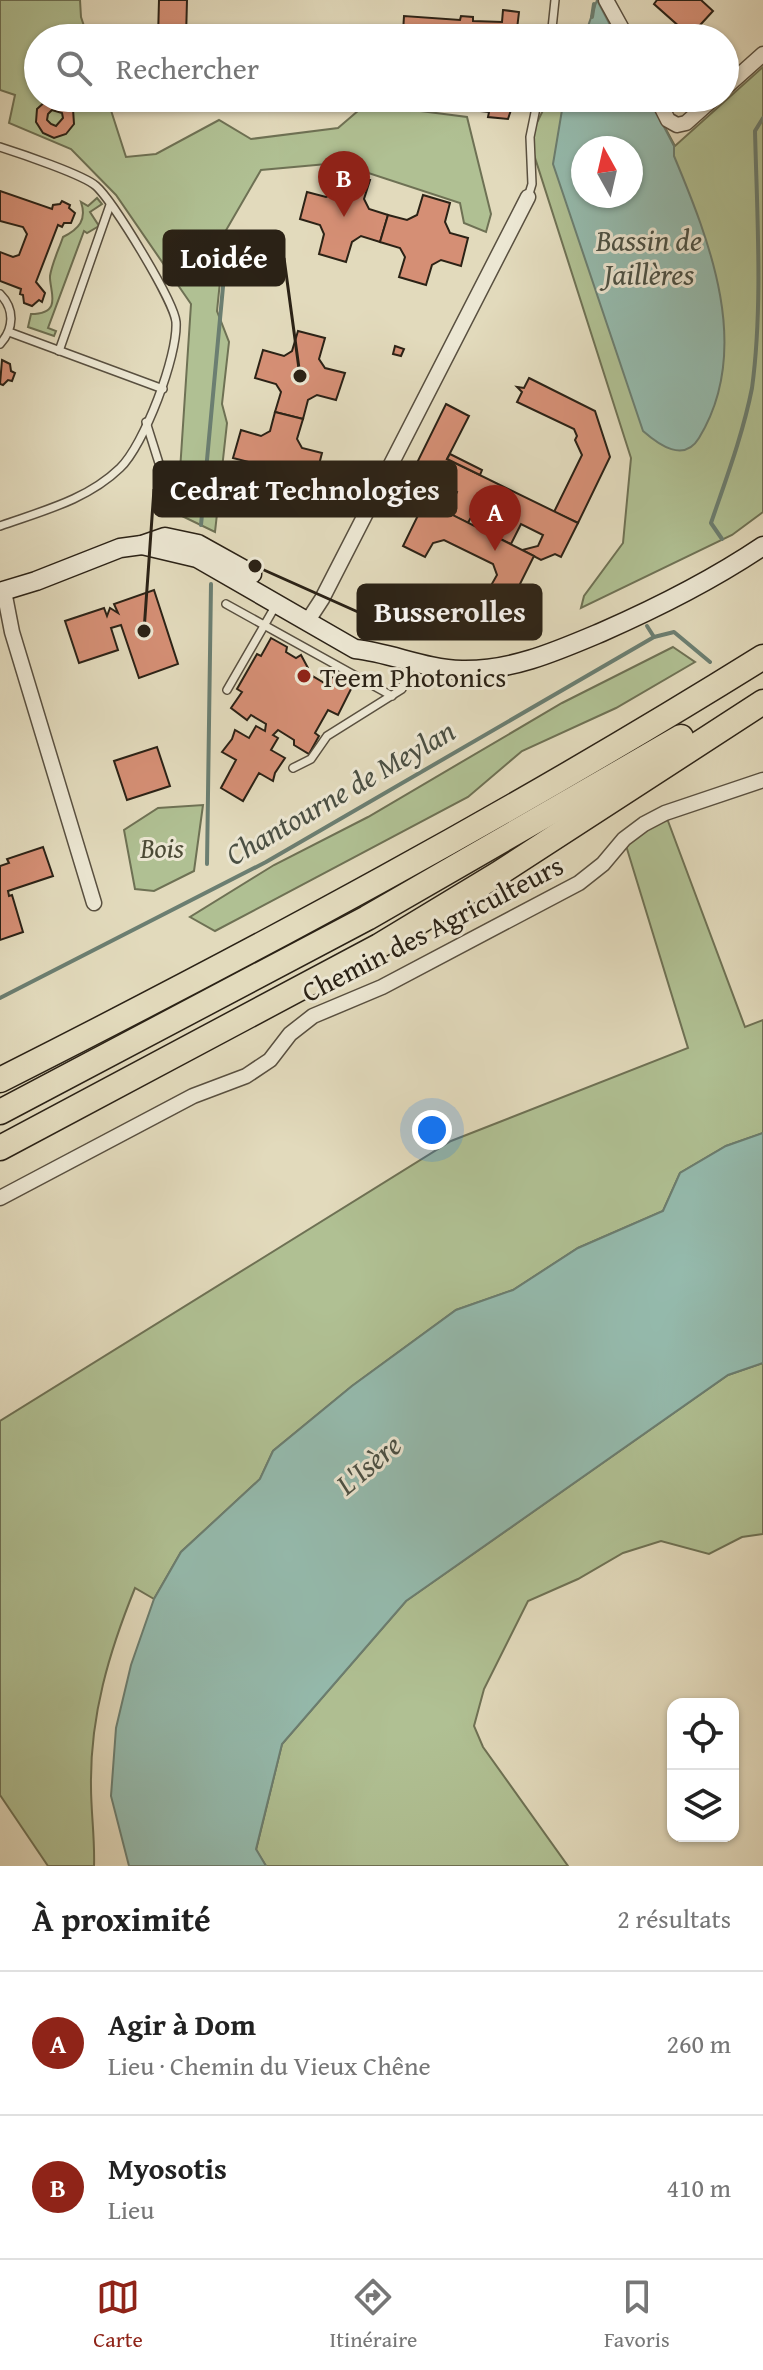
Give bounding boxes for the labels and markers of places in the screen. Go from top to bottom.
pin: B [318,151,370,217]
callout: Loidée [164,231,284,285]
callout: Cedrat Technologies [154,462,456,516]
pin: A [469,485,521,551]
callout: Busserolles [358,585,541,639]
place label: Teem Photonics [320,656,506,697]
marker: Teem Photonics [295,667,313,685]

